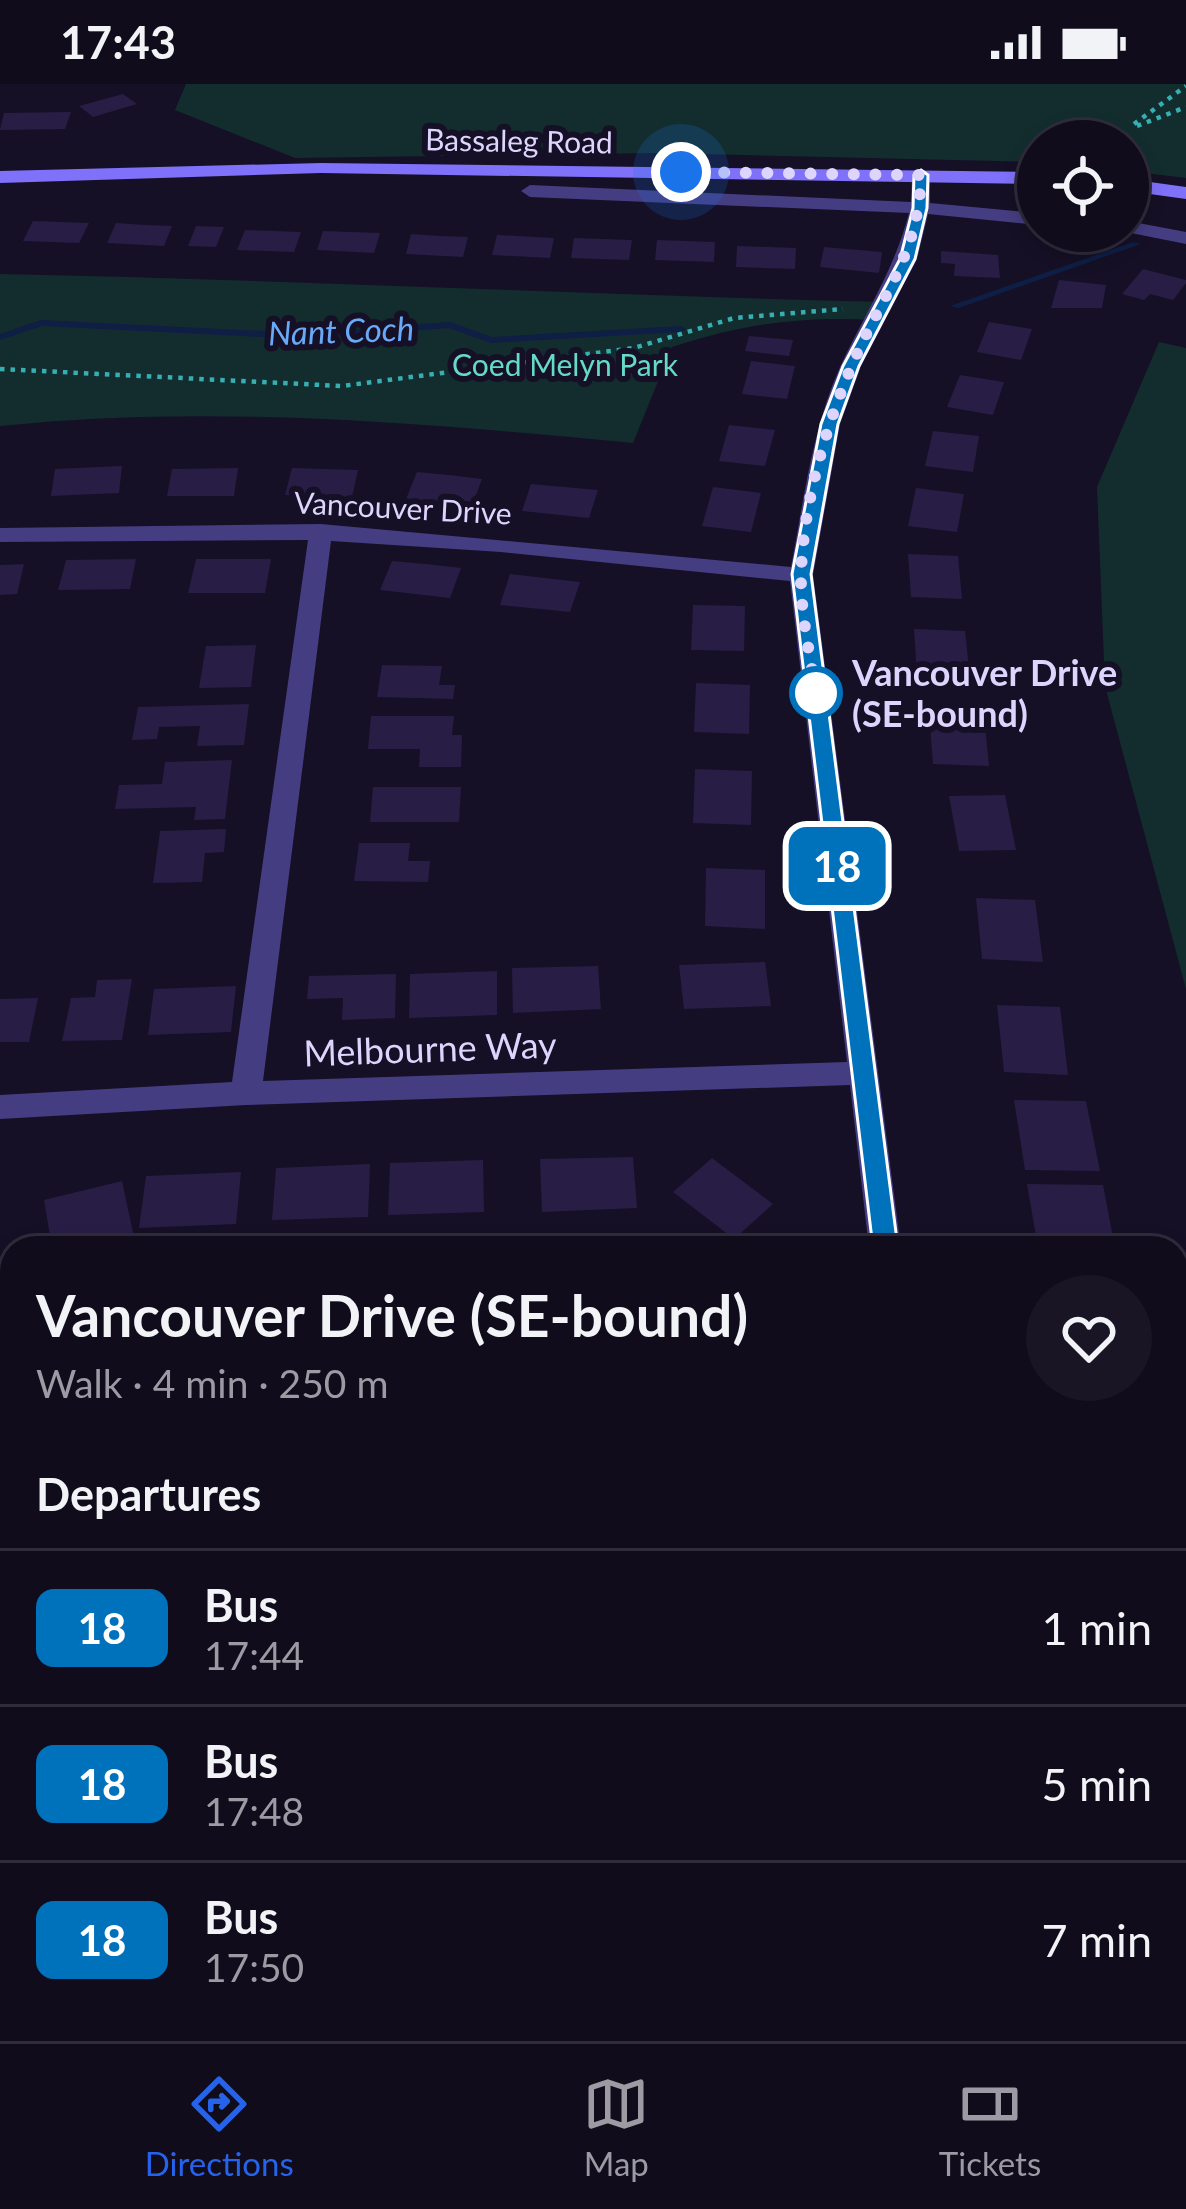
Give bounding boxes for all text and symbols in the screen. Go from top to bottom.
text: 17:43 [60,15,176,69]
street label: Bassaleg Road [425,120,613,160]
map controls [1017,120,1149,252]
button: locate [1017,120,1149,252]
your location [651,142,711,202]
water label: Nant Coch [267,307,415,353]
park label: Coed Melyn Park [452,346,679,382]
street label: Vancouver Drive [293,483,513,531]
place label: Vancouver Drive (SE-bound) [851,650,1117,735]
marker: Vancouver Drive (SE-bound) [791,668,841,718]
line badge: 18 [783,827,891,905]
text: 18 [813,841,861,891]
street label: Melbourne Way [303,1022,558,1074]
button: heart [1026,1275,1152,1401]
text: Vancouver Drive (SE-bound) [36,1281,748,1349]
text: Walk · 4 min · 250 m [36,1360,389,1406]
text: Departures [36,1467,261,1521]
text: Bus [204,1578,278,1632]
text: 1 min [1041,1601,1152,1655]
text: 18 [78,1603,126,1653]
text: 17:44 [204,1632,304,1678]
text: Bus [204,1734,278,1788]
text: 5 min [1041,1757,1152,1811]
text: 18 [78,1759,126,1809]
text: 17:48 [204,1788,304,1834]
text: Bus [204,1890,278,1944]
text: 7 min [1041,1913,1152,1967]
text: 18 [78,1915,126,1965]
text: 17:50 [204,1944,304,1990]
tab: Directions [145,2071,294,2183]
tab: Map [583,2071,649,2183]
tab: Tickets [939,2071,1041,2183]

